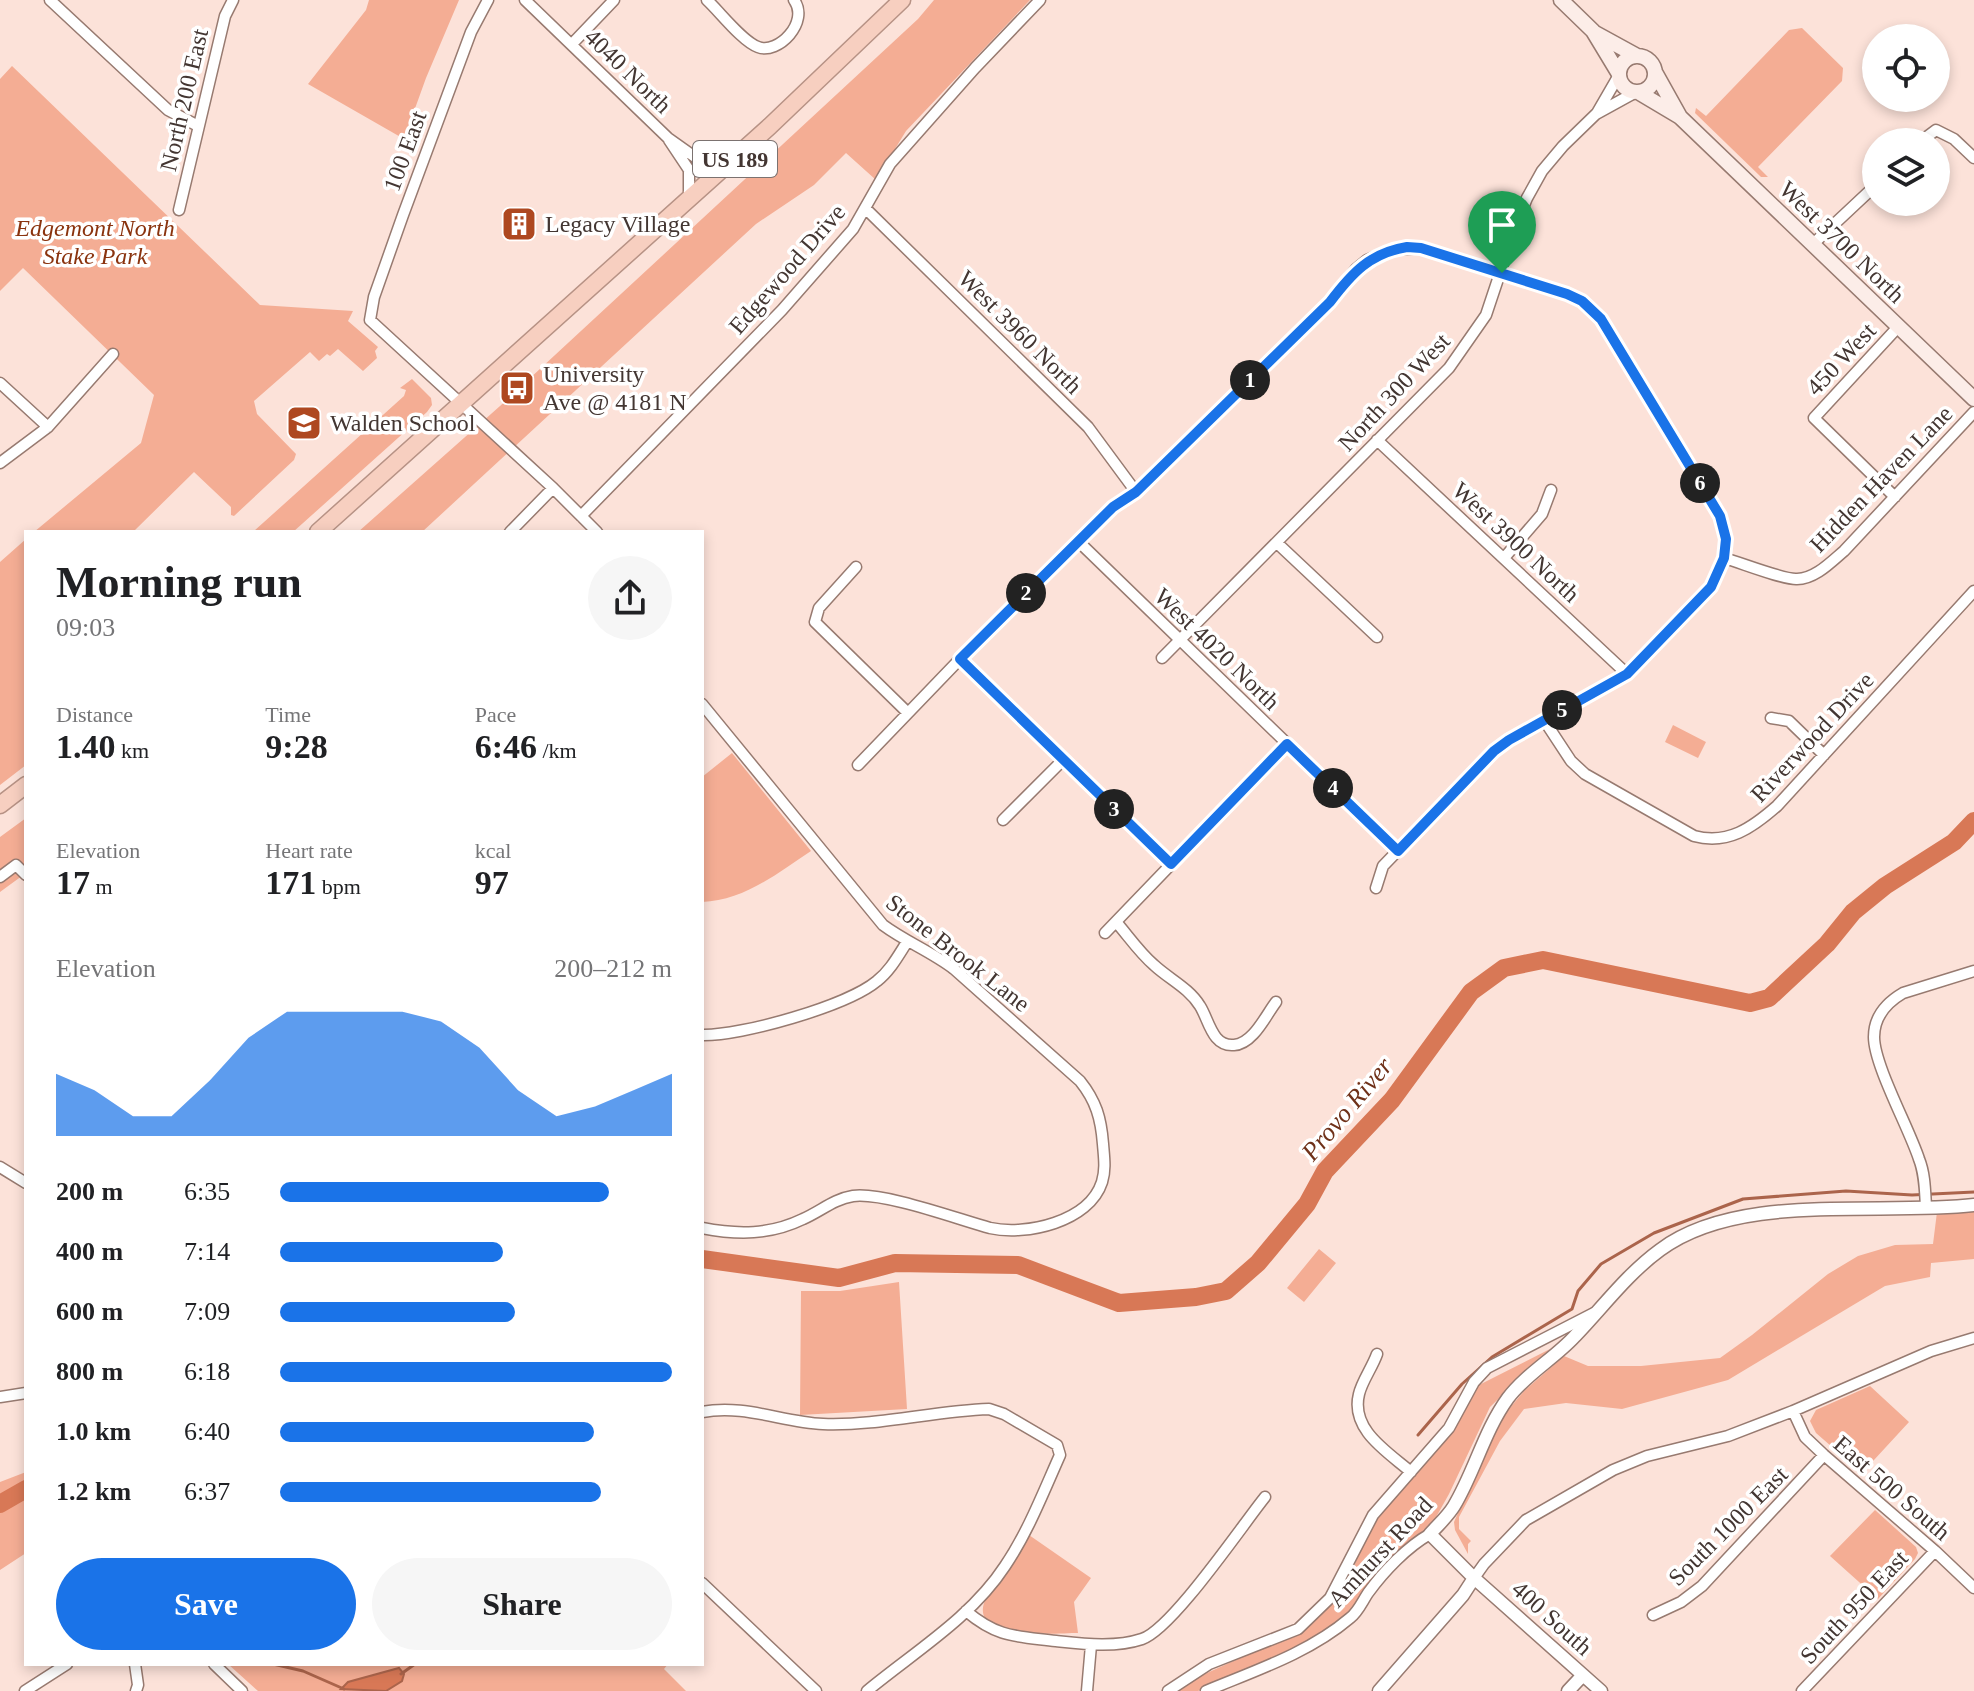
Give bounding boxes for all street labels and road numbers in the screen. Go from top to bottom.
street label: 4040 North [579,23,677,119]
street label: North 200 East [155,26,213,174]
street label: 100 East [379,107,432,195]
road number: US 189 [693,141,777,177]
street label: West 3700 North [1774,176,1910,308]
street label: Edgewood Drive [724,199,850,339]
street label: West 3960 North [953,265,1087,399]
street label: 450 West [1801,317,1881,400]
street label: North 300 West [1333,328,1455,456]
street label: Hidden Haven Lane [1805,400,1957,558]
street label: West 3900 North [1447,477,1585,607]
street label: West 4020 North [1149,583,1285,715]
street label: Riverwood Drive [1745,667,1879,807]
street label: Stone Brook Lane [881,889,1035,1017]
street label: East 500 South [1829,1431,1955,1545]
street label: South 1000 East [1663,1461,1793,1591]
street label: Amhurst Road [1323,1492,1437,1612]
street label: South 950 East [1795,1545,1913,1669]
street label: 400 South [1507,1576,1597,1660]

